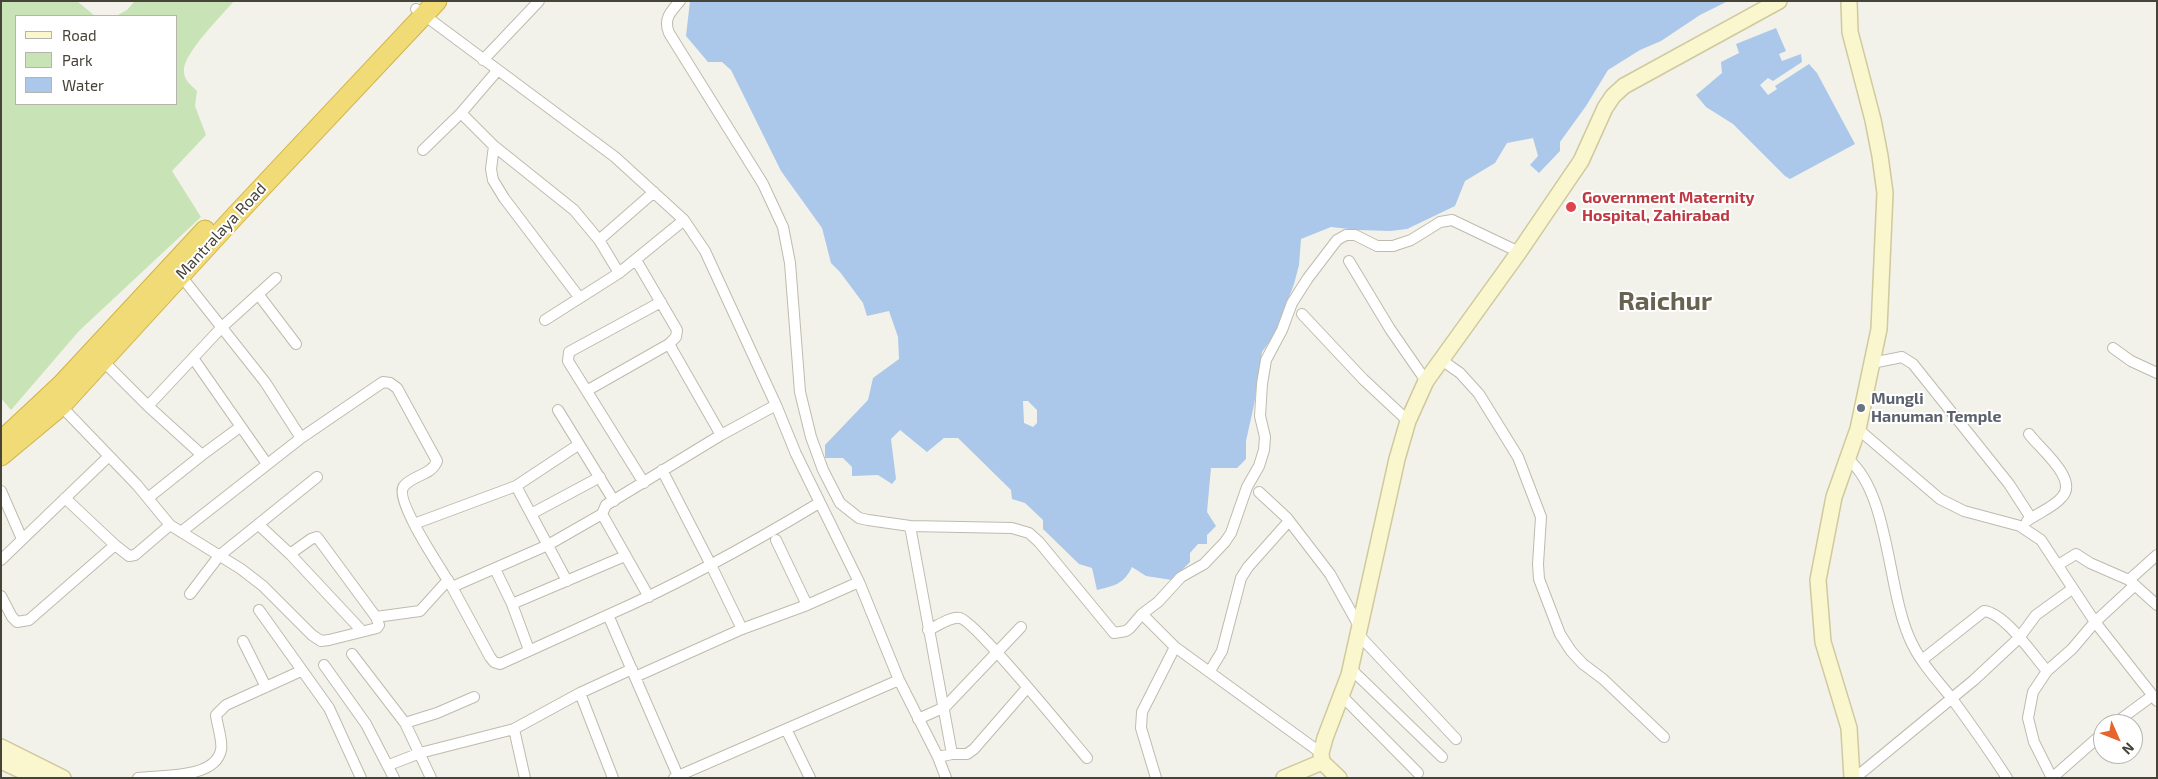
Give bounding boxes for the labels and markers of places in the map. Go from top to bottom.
place label: Government Maternity Hospital, Zahirabad [1582,188,1755,226]
marker: Government Maternity Hospital, Zahirabad [1564,200,1578,214]
place label: Mungli Hanuman Temple [1871,389,2002,427]
marker: Mungli Hanuman Temple [1855,402,1867,414]

